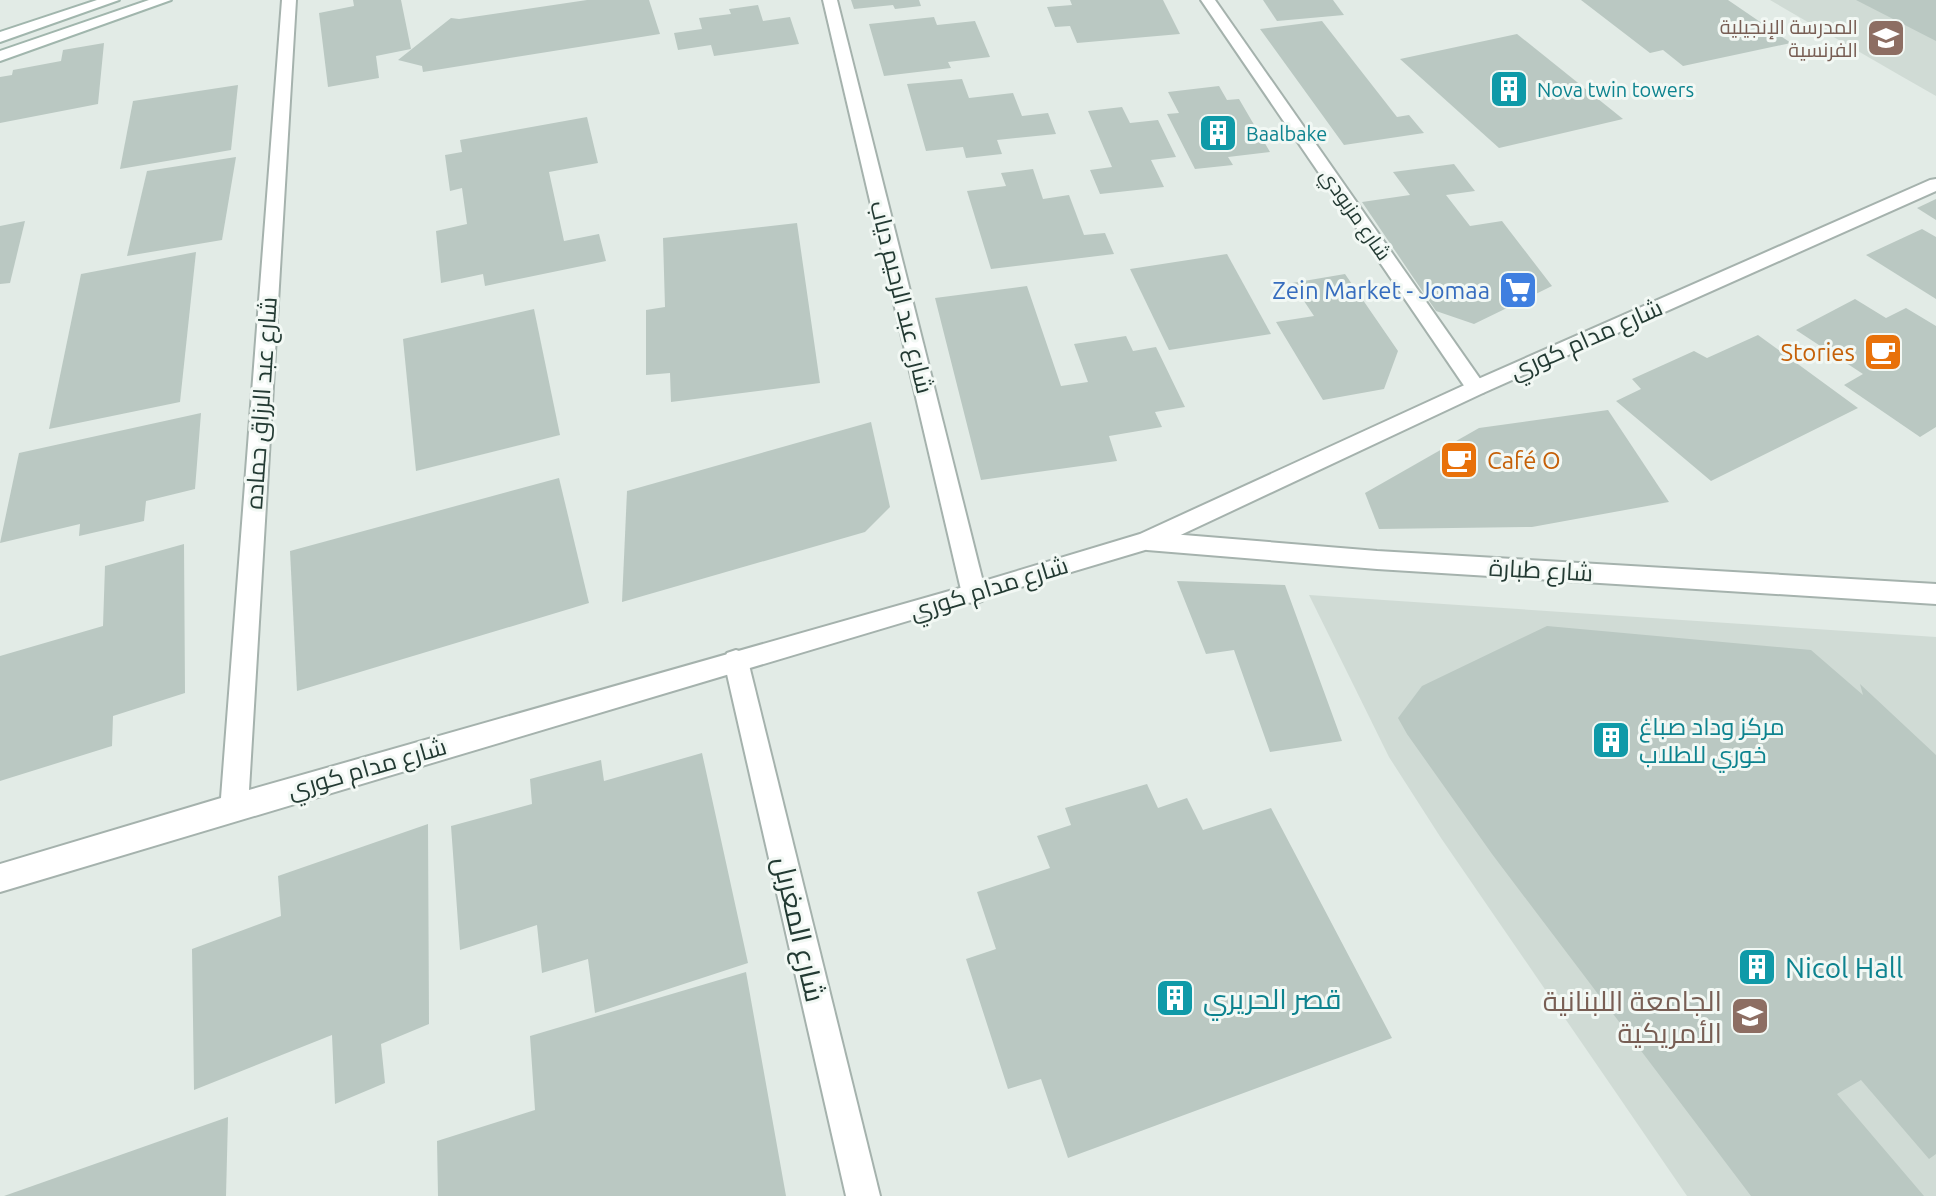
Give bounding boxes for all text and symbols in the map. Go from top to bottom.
place label: المدرسة الإنجيلية الفرنسية [1720,15,1858,62]
school or university icon: المدرسة الإنجيلية الفرنسية [1865,17,1907,59]
building icon: Nova twin towers [1488,68,1530,110]
place label: Nova twin towers [1537,78,1694,101]
building icon: Baalbake [1197,112,1239,154]
place label: Baalbake [1246,122,1327,145]
street label: شارع مزبودي [1312,164,1396,267]
street label: شارع عبد الرحيم دياب [862,198,939,397]
supermarket icon: Zein Market - Jomaa [1497,269,1539,311]
place label: Zein Market - Jomaa [1272,277,1490,304]
street label: شارع مدام كوري [1506,293,1668,389]
street label: شارع عبد الرزاق حماده [240,296,285,510]
cafe icon: Stories [1862,331,1904,373]
place label: Stories [1780,339,1855,366]
cafe icon: Café O [1438,439,1480,481]
place label: Café O [1487,447,1561,474]
street label: شارع مدام كوري [907,551,1073,630]
street label: شارع طبارة [1488,554,1594,589]
place label: مركز وداد صباغ خوري للطلاب [1639,713,1785,773]
building icon: مركز وداد صباغ خوري للطلاب [1590,719,1632,761]
street label: شارع مدام كوري [285,732,451,808]
street label: شارع المغربل [764,853,832,1006]
building icon: Nicol Hall [1736,946,1778,988]
place label: Nicol Hall [1785,952,1903,983]
building icon: قصر الحريري [1154,977,1196,1019]
place label: قصر الحريري [1203,983,1341,1021]
place label: الجامعة اللبنانية الأمريكية [1543,985,1722,1049]
school or university icon: الجامعة اللبنانية الأمريكية [1729,995,1771,1037]

